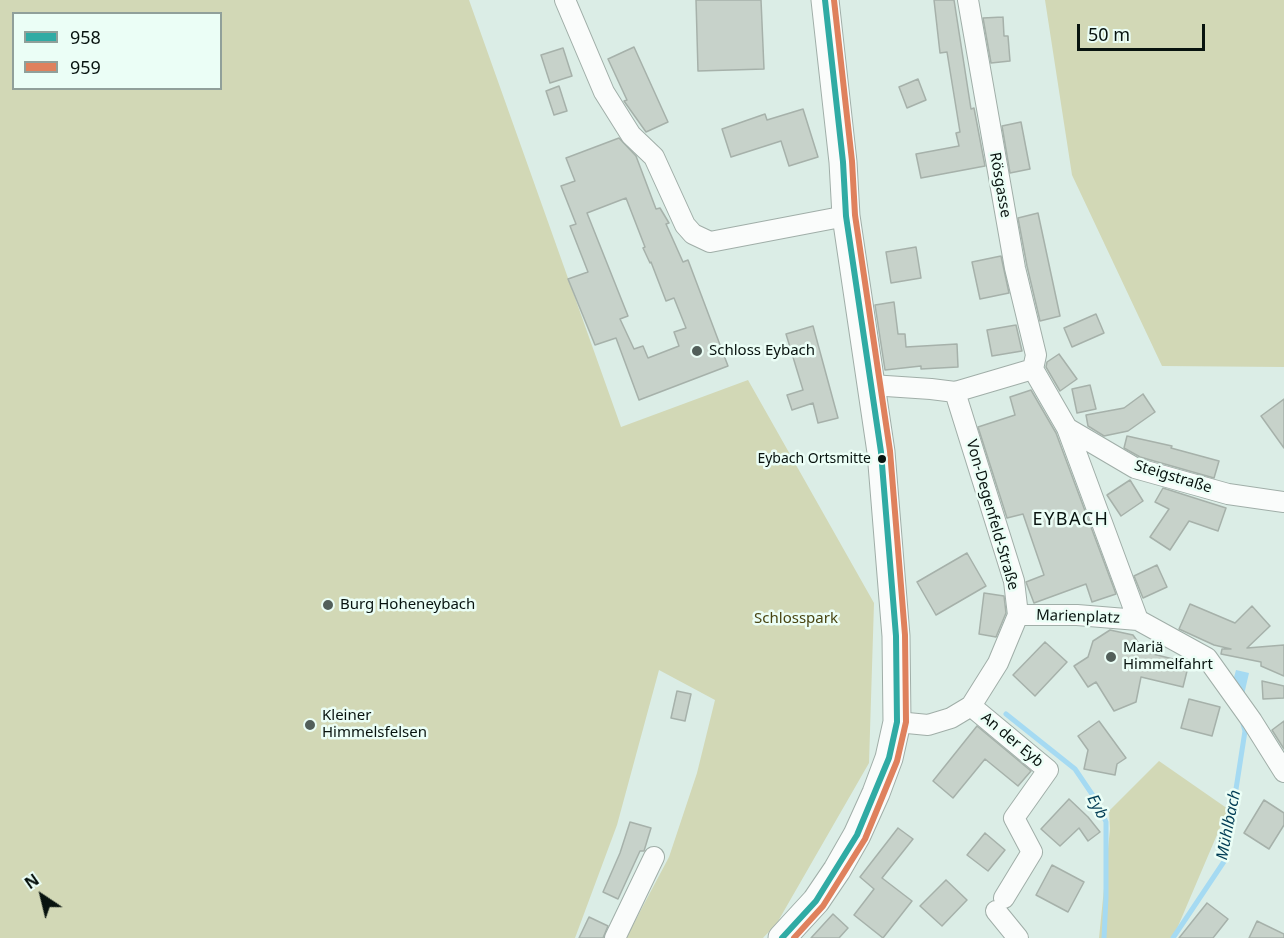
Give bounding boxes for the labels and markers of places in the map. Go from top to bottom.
place label: Schloss Eybach [709,342,815,360]
marker: Schloss Eybach [690,344,704,358]
place label: Eybach Ortsmitte [757,451,871,467]
marker: Eybach Ortsmitte [876,453,888,465]
place label: Burg Hoheneybach [340,596,475,614]
marker: Burg Hoheneybach [321,598,335,612]
place label: Mariä Himmelfahrt [1123,639,1213,674]
marker: Mariä Himmelfahrt [1104,650,1118,664]
place label: Kleiner Himmelsfelsen [322,707,427,742]
marker: Kleiner Himmelsfelsen [303,718,317,732]

